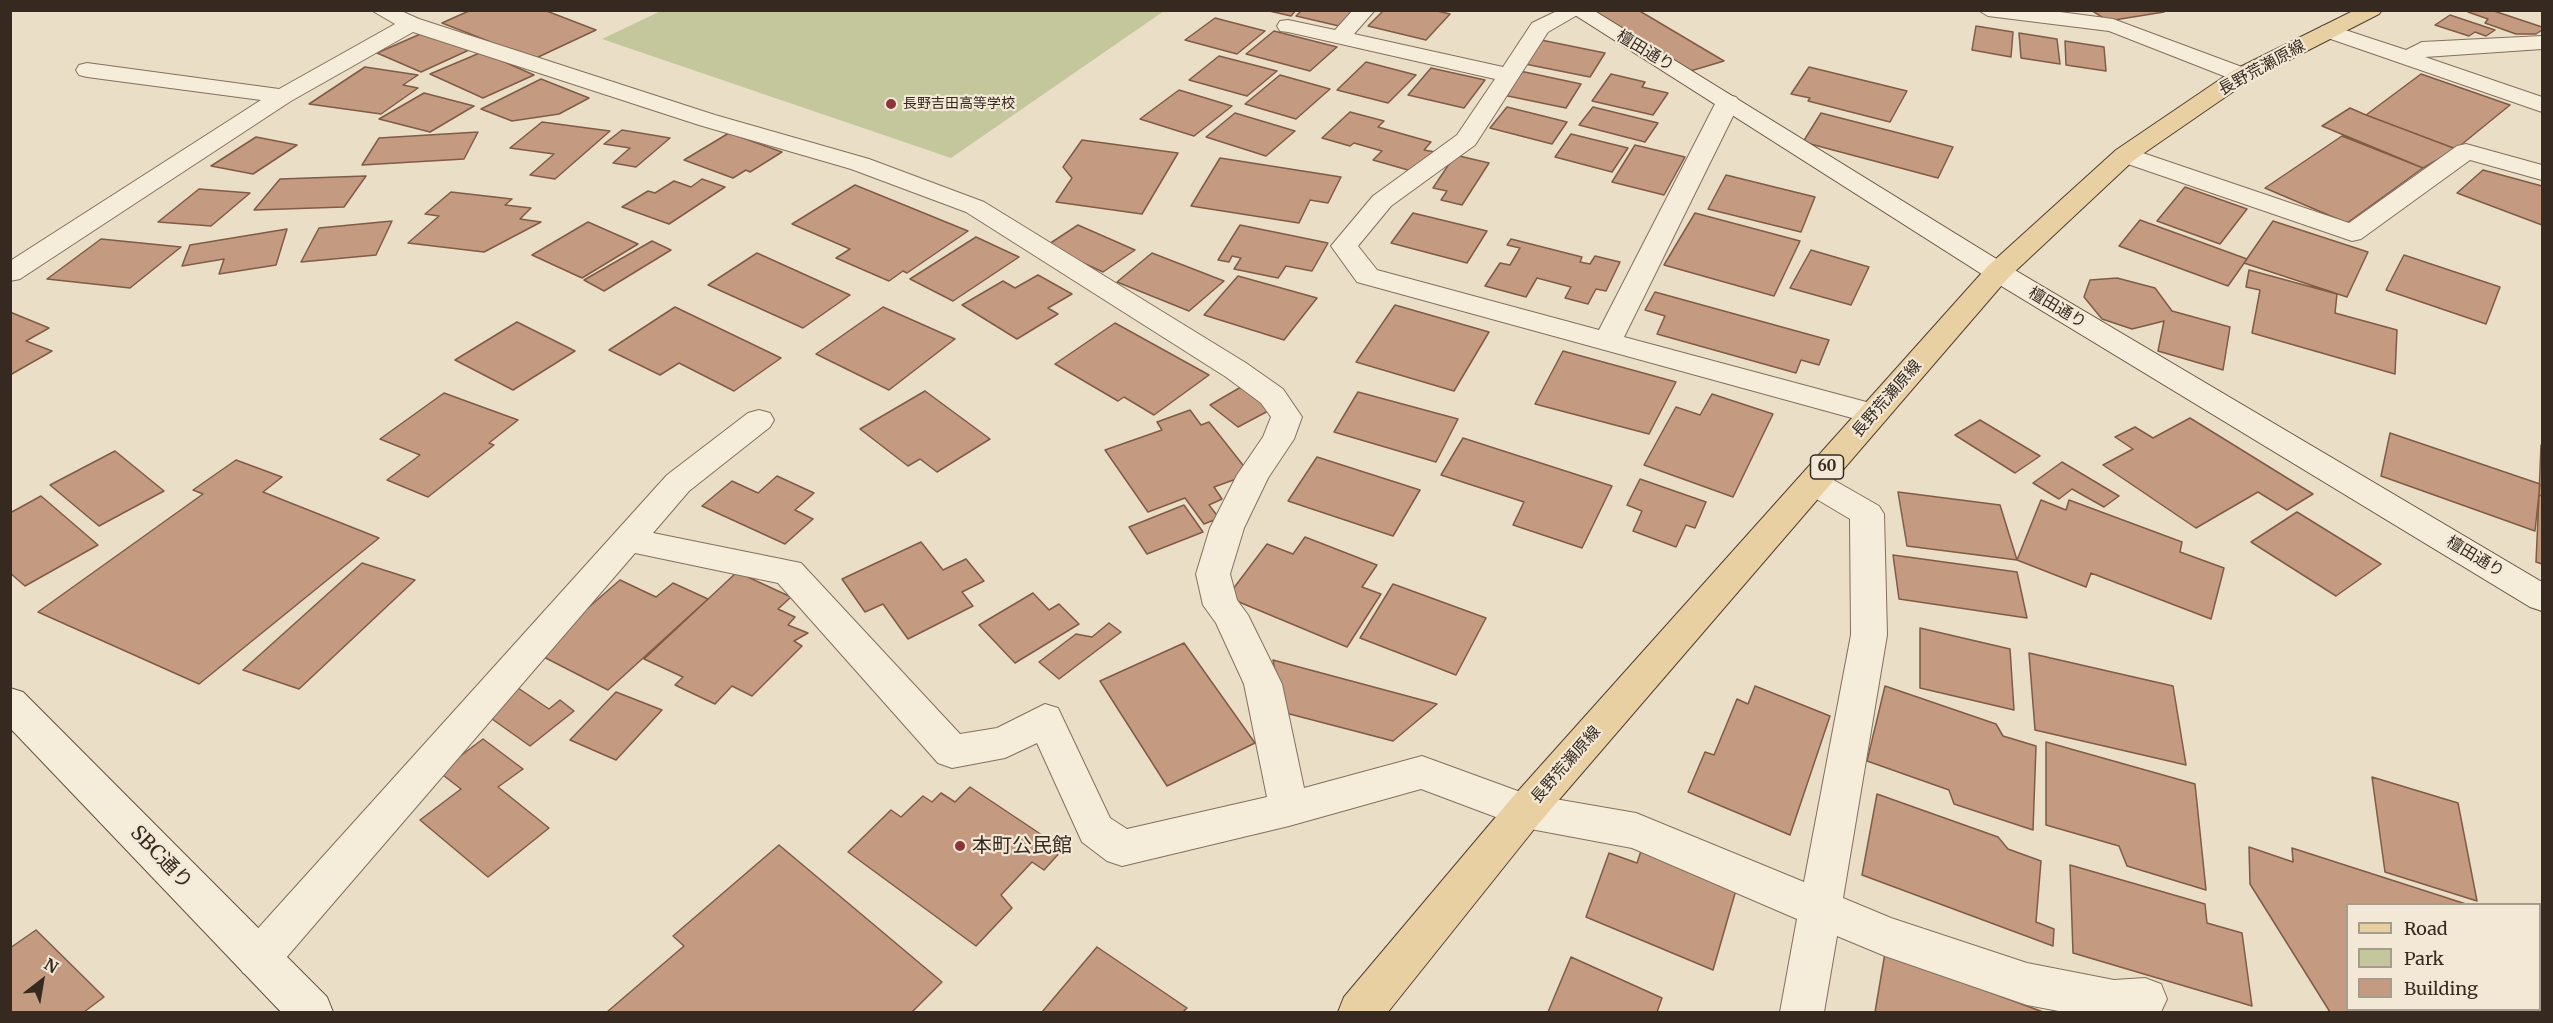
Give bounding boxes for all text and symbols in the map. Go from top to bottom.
street label: 檀田通り [1613,26,1677,76]
street label: 長野荒瀬原線 [2215,36,2309,100]
place label: 長野吉田高等学校 [903,96,1015,112]
marker: 長野吉田高等学校 [884,97,898,111]
street label: 檀田通り [2025,283,2089,333]
street label: 長野荒瀬原線 [1848,356,1926,442]
road number: 60 [1810,455,1844,479]
street label: 檀田通り [2443,532,2507,582]
street label: 長野荒瀬原線 [1527,722,1605,808]
street label: SBC通り [125,821,197,895]
place label: 本町公民館 [972,834,1072,858]
marker: 本町公民館 [953,839,967,853]
legend [2346,903,2541,1011]
text: Road [2404,917,2448,940]
text: Park [2404,947,2444,970]
north arrow [12,951,72,1011]
text: N [41,954,62,977]
text: Building [2404,977,2478,1000]

